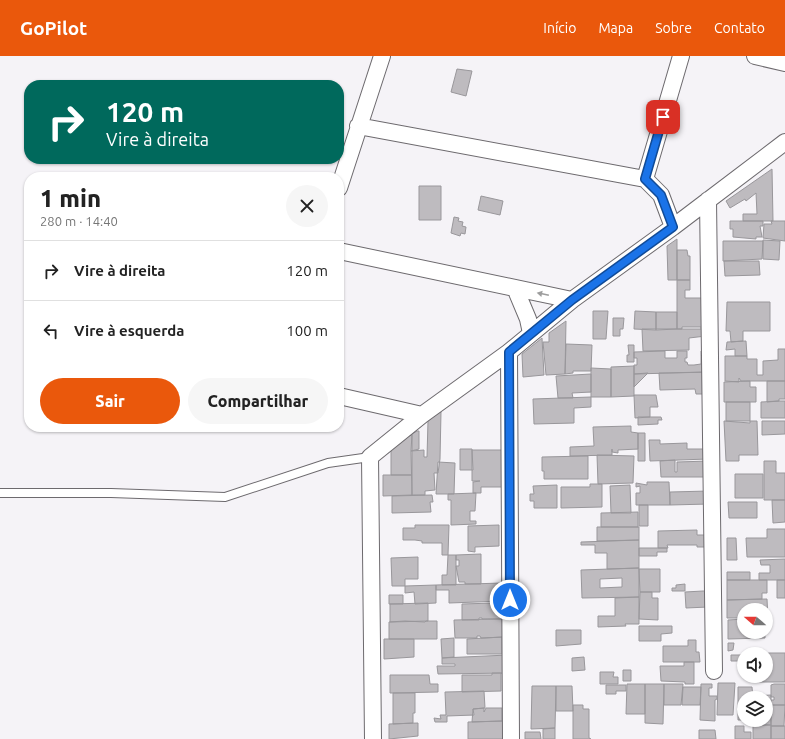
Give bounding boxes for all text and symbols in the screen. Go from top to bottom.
text: GoPilot [20,17,87,39]
text: Início [543,20,576,36]
text: Mapa [598,20,633,36]
text: Sobre [655,20,692,36]
text: Contato [714,20,765,36]
icon: right [40,96,92,148]
text: 120 m [106,96,184,127]
pin [646,100,680,134]
icon: arrive [652,106,674,128]
text: Vire à direita [106,129,209,149]
text: 1 min [40,185,101,212]
button: close [286,185,328,227]
text: 280 m · 14:40 [40,214,118,228]
icon: right [40,260,62,282]
text: Vire à direita [74,262,166,279]
text: 120 m [286,262,328,279]
one-way arrow [537,291,550,297]
icon: left [40,320,62,342]
text: Vire à esquerda [74,322,184,339]
text: 100 m [286,322,328,339]
button: Sair [40,378,180,424]
button: Compartilhar [188,378,328,424]
position arrow [489,579,531,621]
north arrow [737,603,773,639]
map controls [737,603,773,727]
button: sound [737,647,773,683]
button: layers [737,691,773,727]

